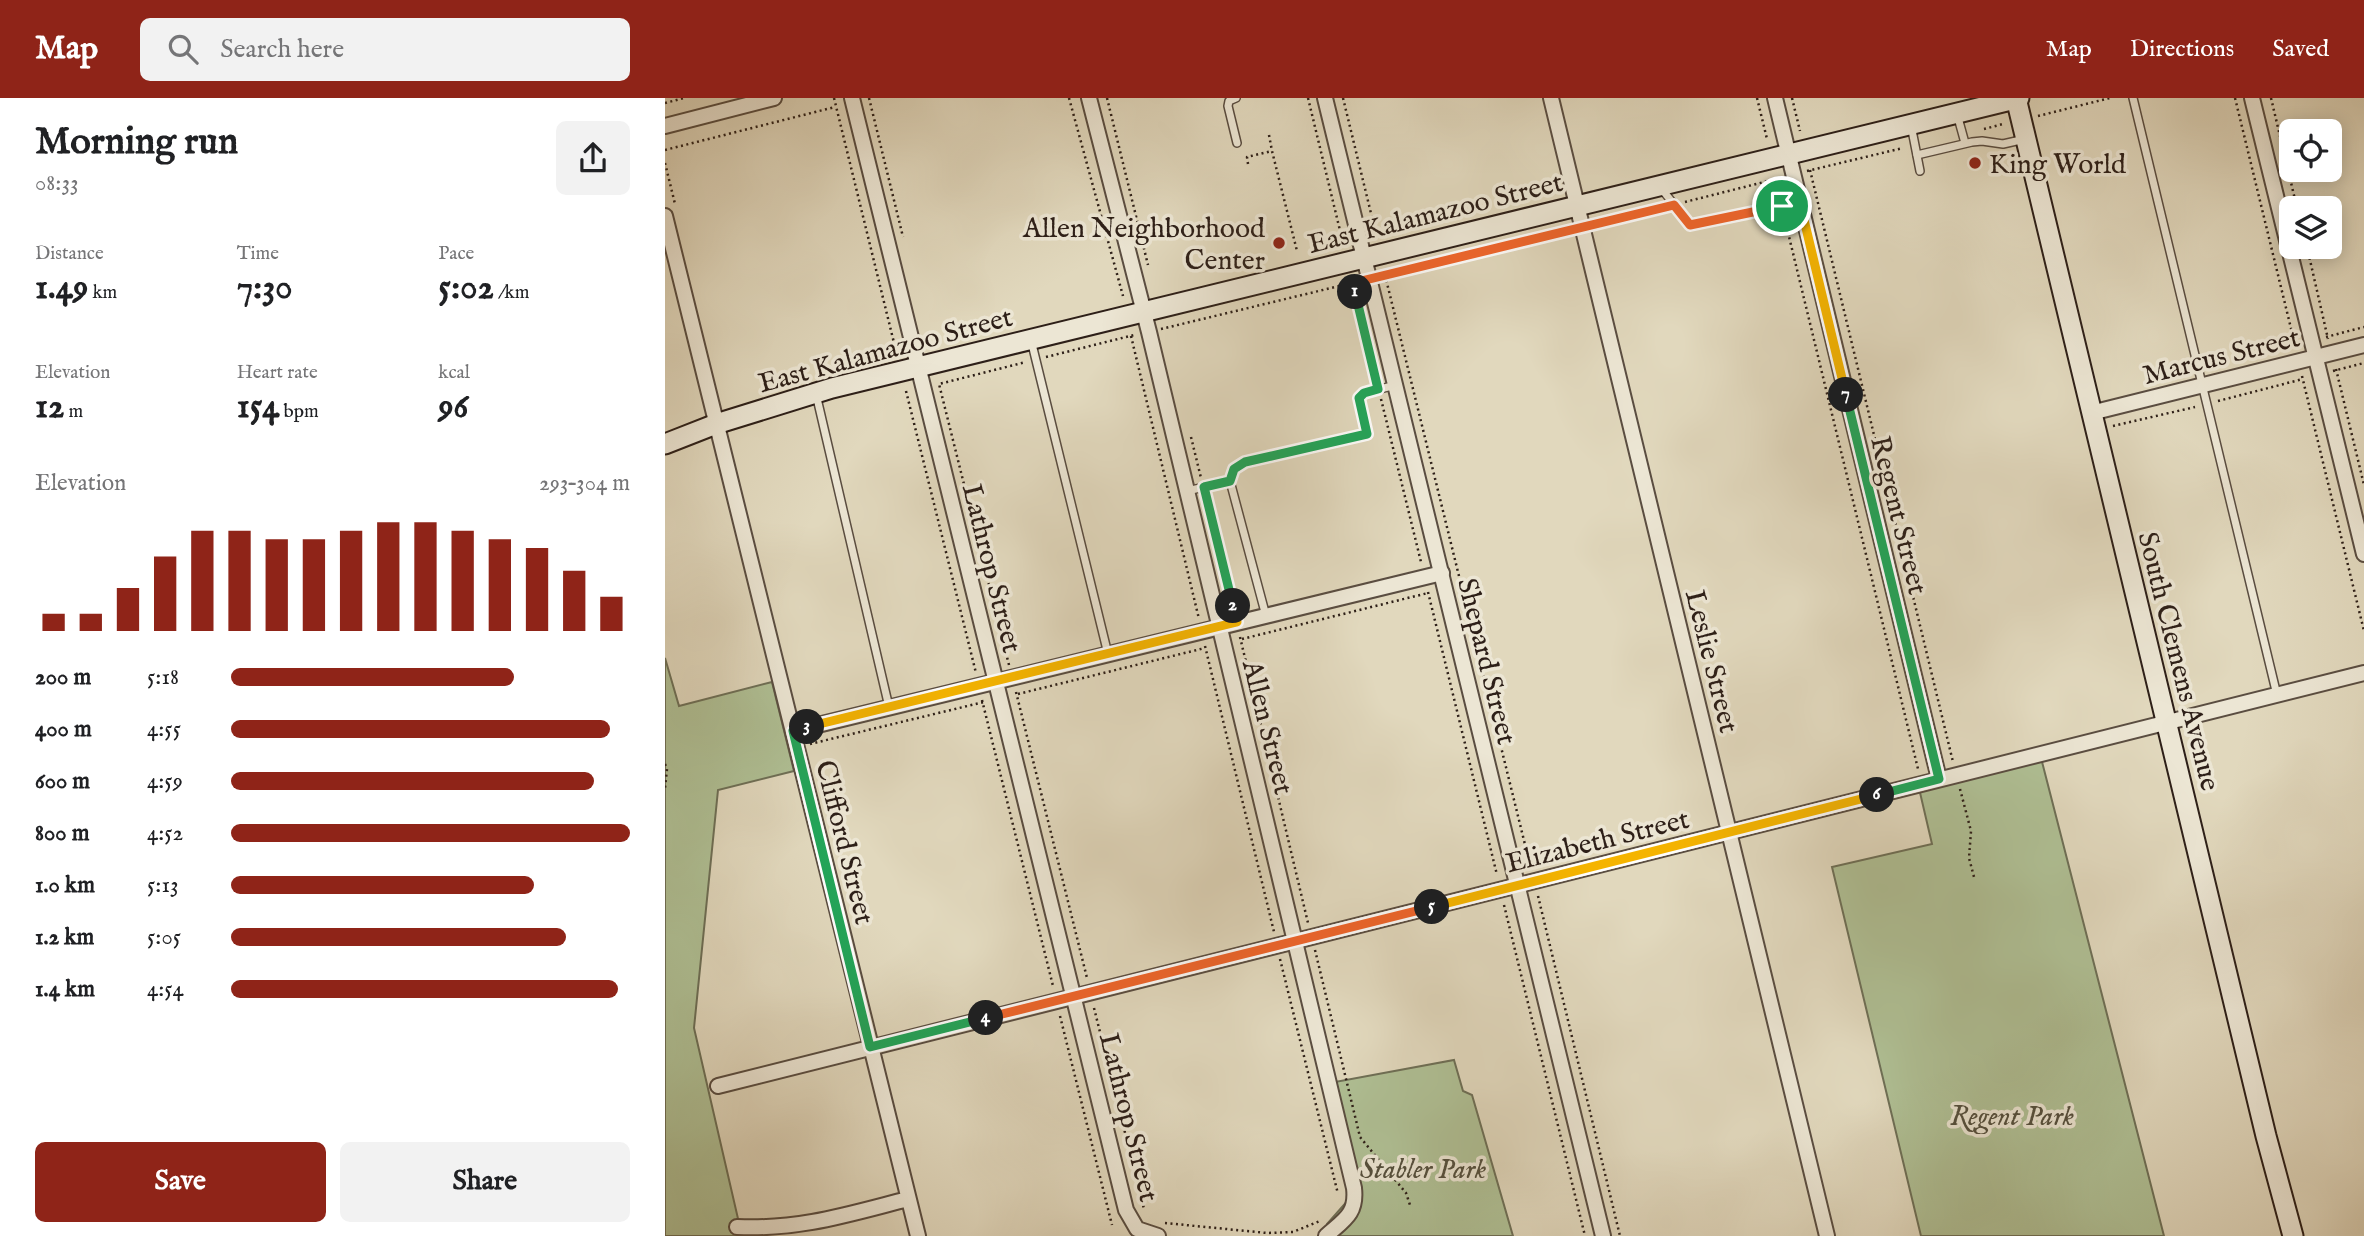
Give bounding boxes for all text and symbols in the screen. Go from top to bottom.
search box [140,18,630,81]
text: Map [35,28,98,70]
icon: search [164,30,202,68]
text: Search here [220,33,344,66]
text: Map [2046,34,2092,65]
text: Directions [2130,34,2234,65]
text: Saved [2272,34,2329,65]
text: Morning run [35,119,238,167]
map controls [2279,119,2342,259]
button: locate [2279,119,2342,182]
button: share [556,121,630,195]
place label: King World [1989,148,2126,183]
marker: King World [1967,155,1983,171]
street label: East Kalamazoo Street [1304,166,1567,263]
text: 08:33 [35,169,79,198]
pin [1752,176,1812,236]
icon: arrive [1763,187,1801,225]
button: layers [2279,196,2342,259]
place label: Allen Neighborhood Center [1022,212,1265,279]
marker: Allen Neighborhood Center [1271,235,1287,251]
text: Distance [35,242,104,266]
text: Time [237,242,279,266]
text: Pace [438,242,474,266]
text: 1.49 [35,266,88,311]
text: 7:30 [237,266,293,311]
text: 5:02 [438,266,494,311]
pin: 1 [1337,274,1373,310]
text: 1 [1351,279,1358,303]
text: km [88,281,117,305]
text: /km [494,281,529,305]
street label: East Kalamazoo Street [755,301,1017,402]
street label: Marcus Street [2139,321,2304,394]
text: Elevation [35,361,110,385]
text: Heart rate [237,361,318,385]
text: kcal [438,361,470,385]
pin: 7 [1829,378,1863,412]
text: 7 [1841,382,1850,406]
text: 12 [35,385,64,430]
text: 154 [237,385,279,430]
text: 96 [438,385,468,430]
text: m [64,400,83,424]
text: bpm [279,400,319,424]
street label: Regent Street [1861,433,1934,599]
text: Elevation [35,469,126,498]
text: 293–304 m [539,469,630,498]
street label: Lathrop Street [953,481,1029,657]
street label: South Clemens Avenue [2128,528,2227,795]
street label: Shepard Street [1448,575,1523,749]
street label: Leslie Street [1676,586,1745,737]
pin: 2 [1215,588,1251,624]
text: 2 [1228,593,1237,617]
street label: Allen Street [1233,656,1300,799]
text: 200 m [35,663,91,692]
text: 5:18 [147,663,179,692]
pin: 3 [789,710,825,744]
text: 3 [803,714,810,738]
text: 400 m [35,715,92,744]
text: 4:55 [147,715,181,744]
street label: Clifford Street [806,757,881,929]
text: 600 m [35,767,90,796]
text: 4:59 [147,767,183,796]
pin: 6 [1859,778,1895,812]
text: 6 [1872,782,1881,806]
street label: Elizabeth Street [1502,803,1693,882]
text: 800 m [35,819,89,848]
text: 4:52 [147,819,183,848]
text: 1.0 km [35,871,95,900]
text: 5:13 [147,871,179,900]
pin: 5 [1415,890,1449,924]
text: 5 [1428,894,1435,918]
text: 1.2 km [35,923,94,952]
text: 5:05 [147,923,181,952]
text: 1.4 km [35,975,95,1004]
text: 4:54 [147,975,184,1004]
pin: 4 [969,1000,1003,1035]
text: 4 [981,1005,990,1029]
street label: Lathrop Street [1090,1030,1166,1206]
park label: Regent Park [1950,1100,2074,1135]
button: Save [35,1142,326,1222]
button: Share [340,1142,630,1222]
park label: Stabler Park [1360,1153,1486,1188]

